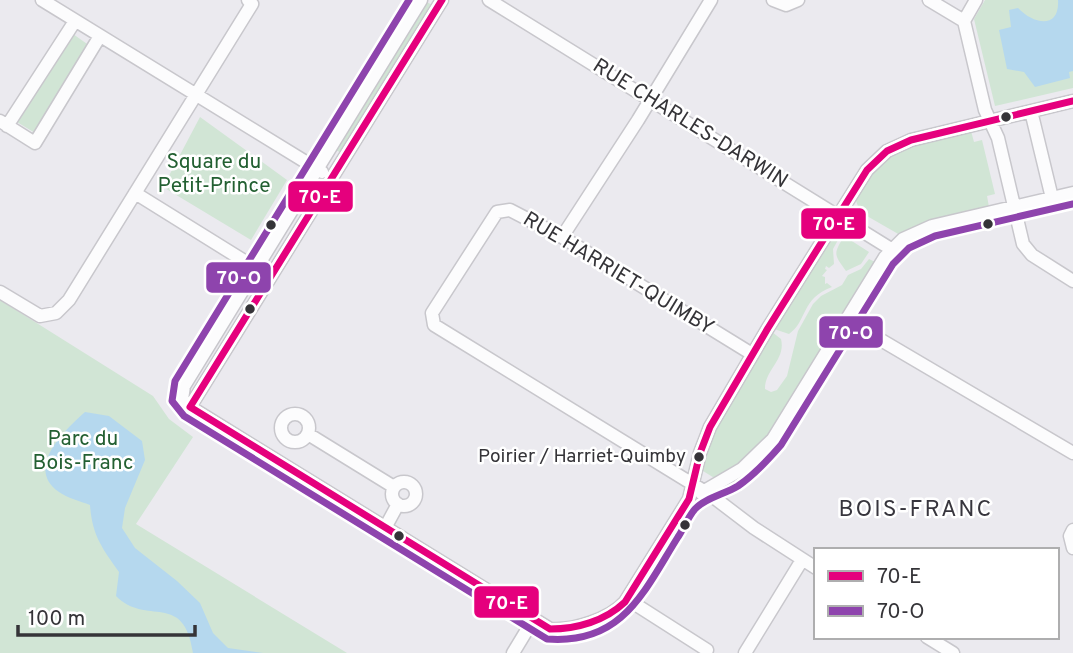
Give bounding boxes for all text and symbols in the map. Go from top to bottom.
street label: RUE CHARLES-DARWIN [587,53,793,195]
unlabelled marker [999,110,1013,124]
park label: Square du Petit-Prince [157,149,271,200]
line badge: 70-E [287,180,354,213]
text: 70-E [299,186,341,210]
street label: RUE HARRIET-QUIMBY [518,206,718,342]
line badge: 70-E [800,207,867,240]
text: 70-E [813,213,855,237]
unlabelled marker [981,217,995,231]
unlabelled marker [264,218,278,232]
line badge: 70-O [205,261,272,294]
text: 70-O [217,267,261,291]
unlabelled marker [243,302,257,316]
line badge: 70-O [818,315,884,349]
text: 70-O [829,322,873,346]
park label: Parc du Bois-Franc [33,426,133,477]
place label: Poirier / Harriet-Quimby [478,445,686,469]
marker: Poirier / Harriet-Quimby [692,450,706,464]
district label: BOIS-FRANC [839,496,993,525]
unlabelled marker [678,518,692,532]
unlabelled marker [392,529,406,543]
legend [814,548,1059,639]
text: 70-E [877,564,922,591]
line badge: 70-E [473,585,540,619]
text: 70-E [486,592,528,616]
scale bar [18,594,194,638]
text: 70-O [877,599,925,626]
text: 100 m [28,606,85,633]

